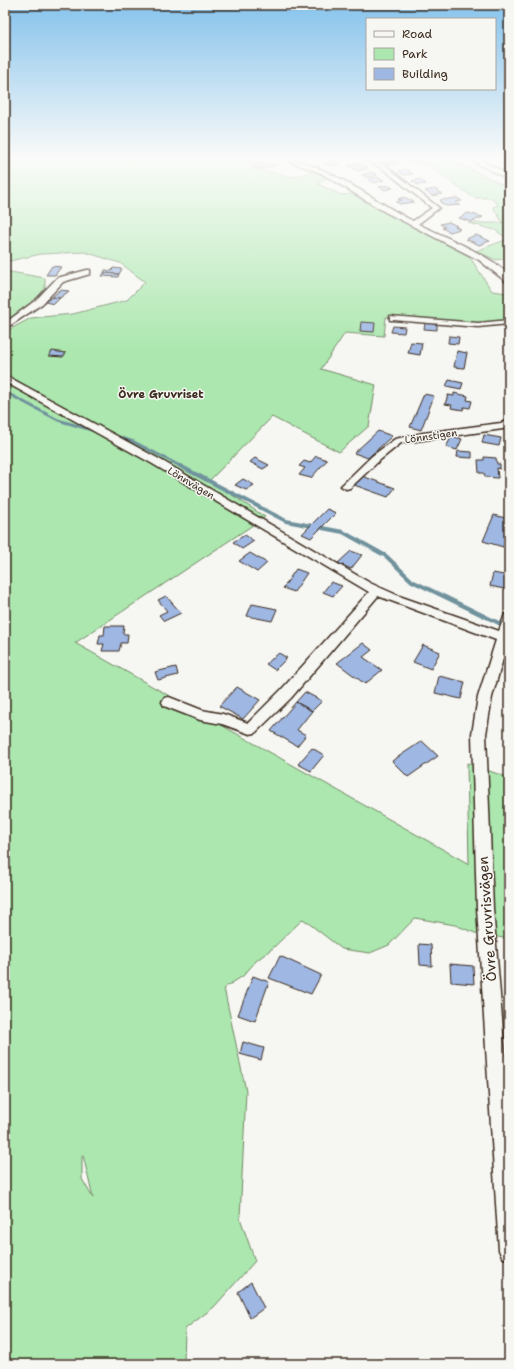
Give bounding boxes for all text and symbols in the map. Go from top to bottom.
legend [366,18,496,90]
text: Road [402,26,433,42]
text: Park [402,46,428,62]
text: Building [402,66,448,82]
district label: Övre Gruvriset [118,387,204,402]
street label: Lönnstigen [404,426,458,446]
street label: Lönnvägen [165,464,217,502]
street label: Övre Gruvrisvägen [474,855,500,982]

